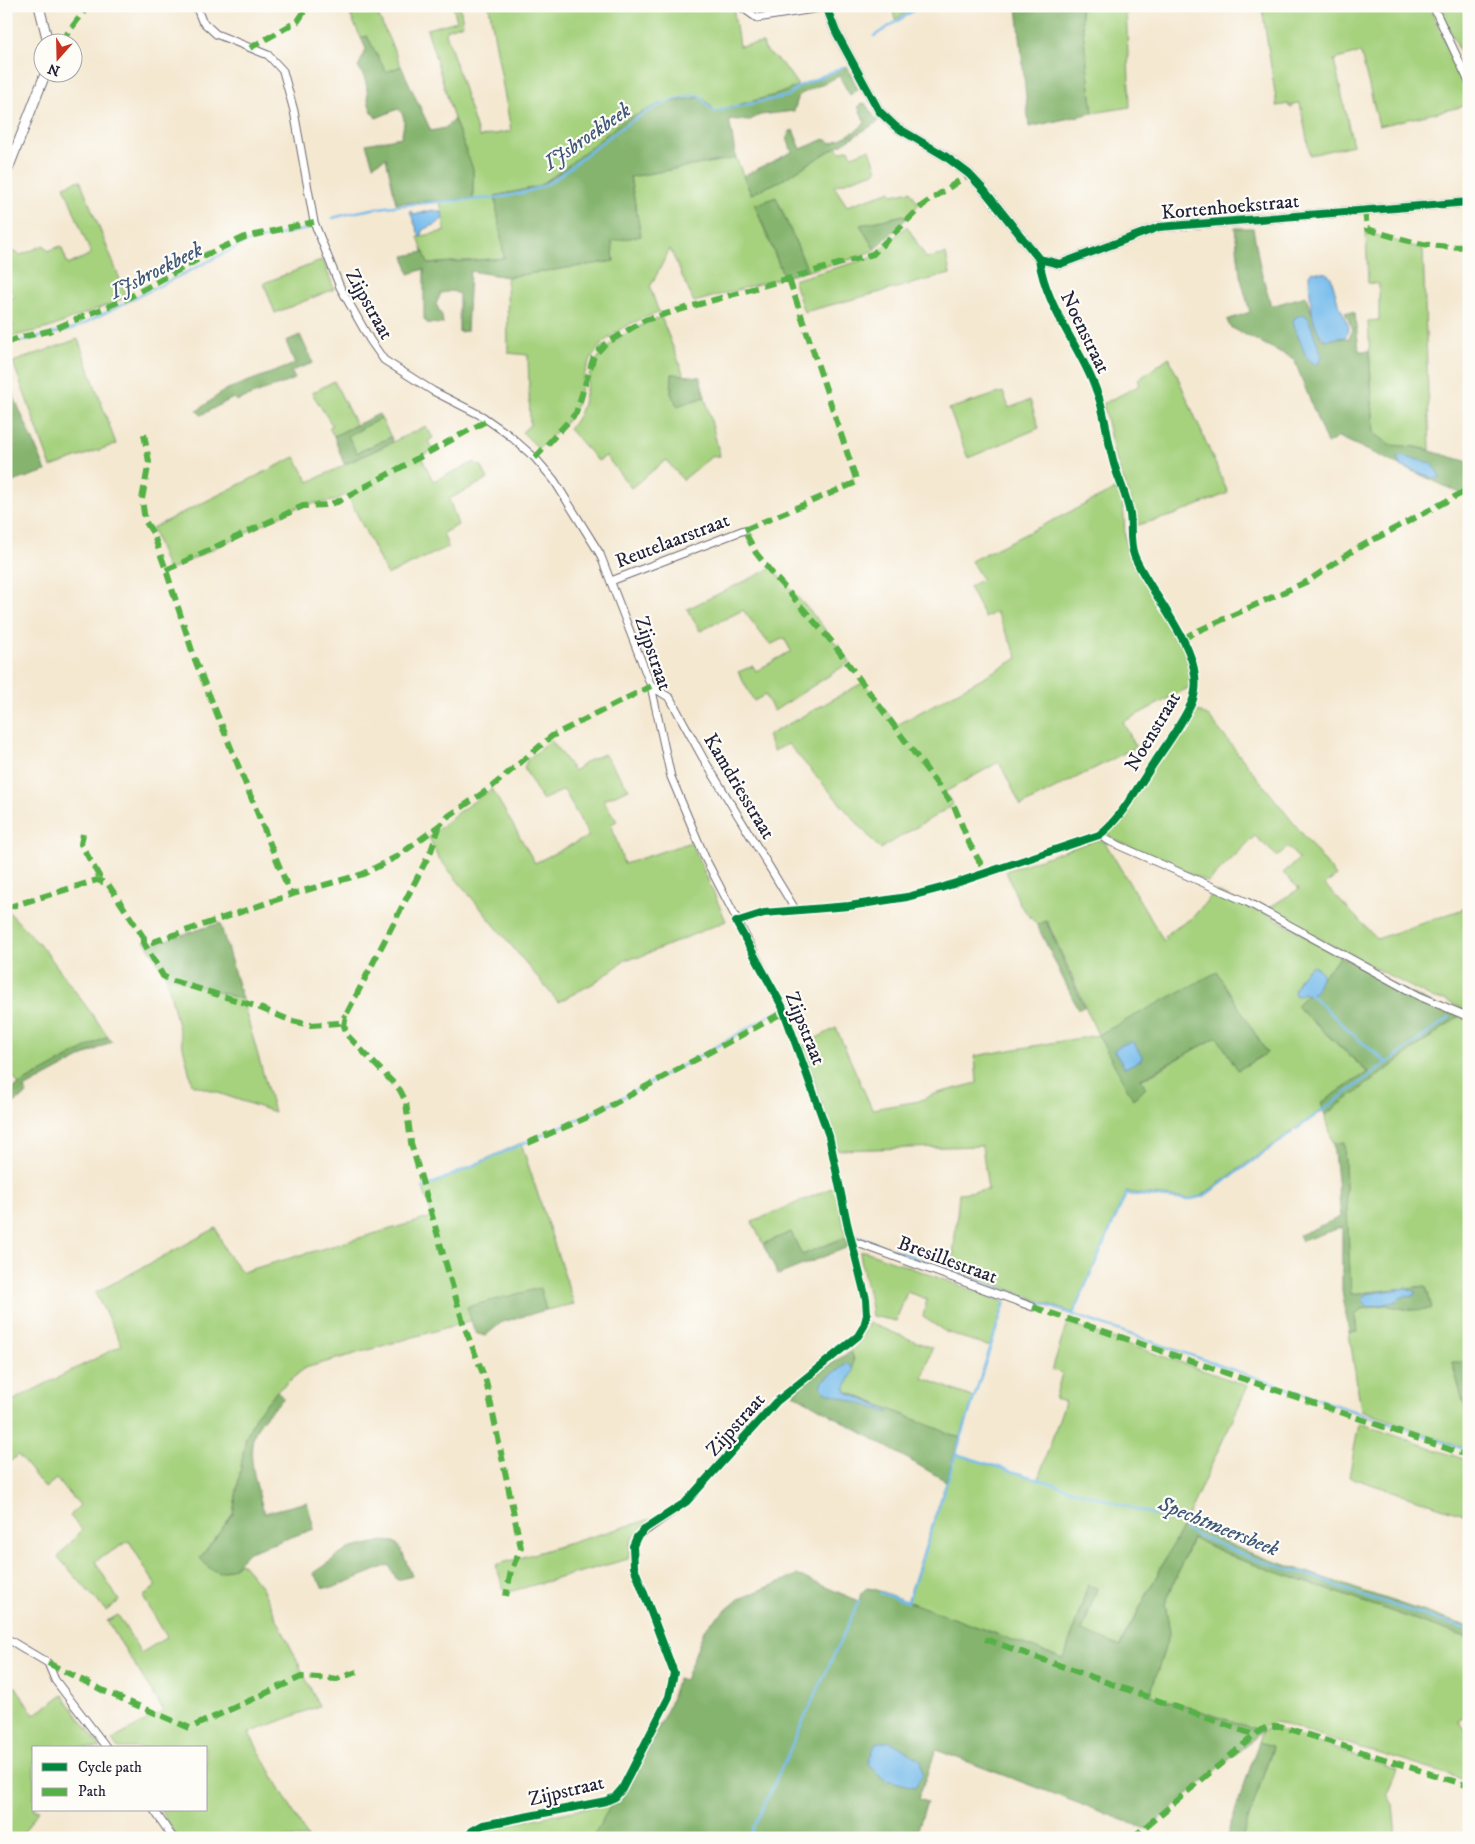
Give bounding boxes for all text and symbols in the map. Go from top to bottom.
north arrow [32,32,82,82]
text: N [45,59,62,80]
water label: IJsbroekbeek [537,97,636,177]
street label: Kortenhoekstraat [1160,189,1300,226]
water label: IJsbroekbeek [104,236,207,306]
street label: Zijpstraat [339,265,398,344]
street label: Noenstraat [1054,287,1115,378]
street label: Reutelaarstraat [612,508,733,575]
street label: Zijpstraat [628,613,677,694]
street label: Noenstraat [1120,687,1187,776]
street label: Kamdriesstraat [697,729,780,844]
street label: Zijpstraat [779,988,831,1069]
street label: Bresillestraat [894,1231,1001,1290]
street label: Zijpstraat [701,1388,771,1462]
water label: Spechtmeersbeek [1154,1491,1283,1563]
legend [32,1746,208,1812]
text: Cycle path [78,1758,142,1777]
street label: Zijpstraat [526,1771,607,1812]
text: Path [78,1782,106,1801]

